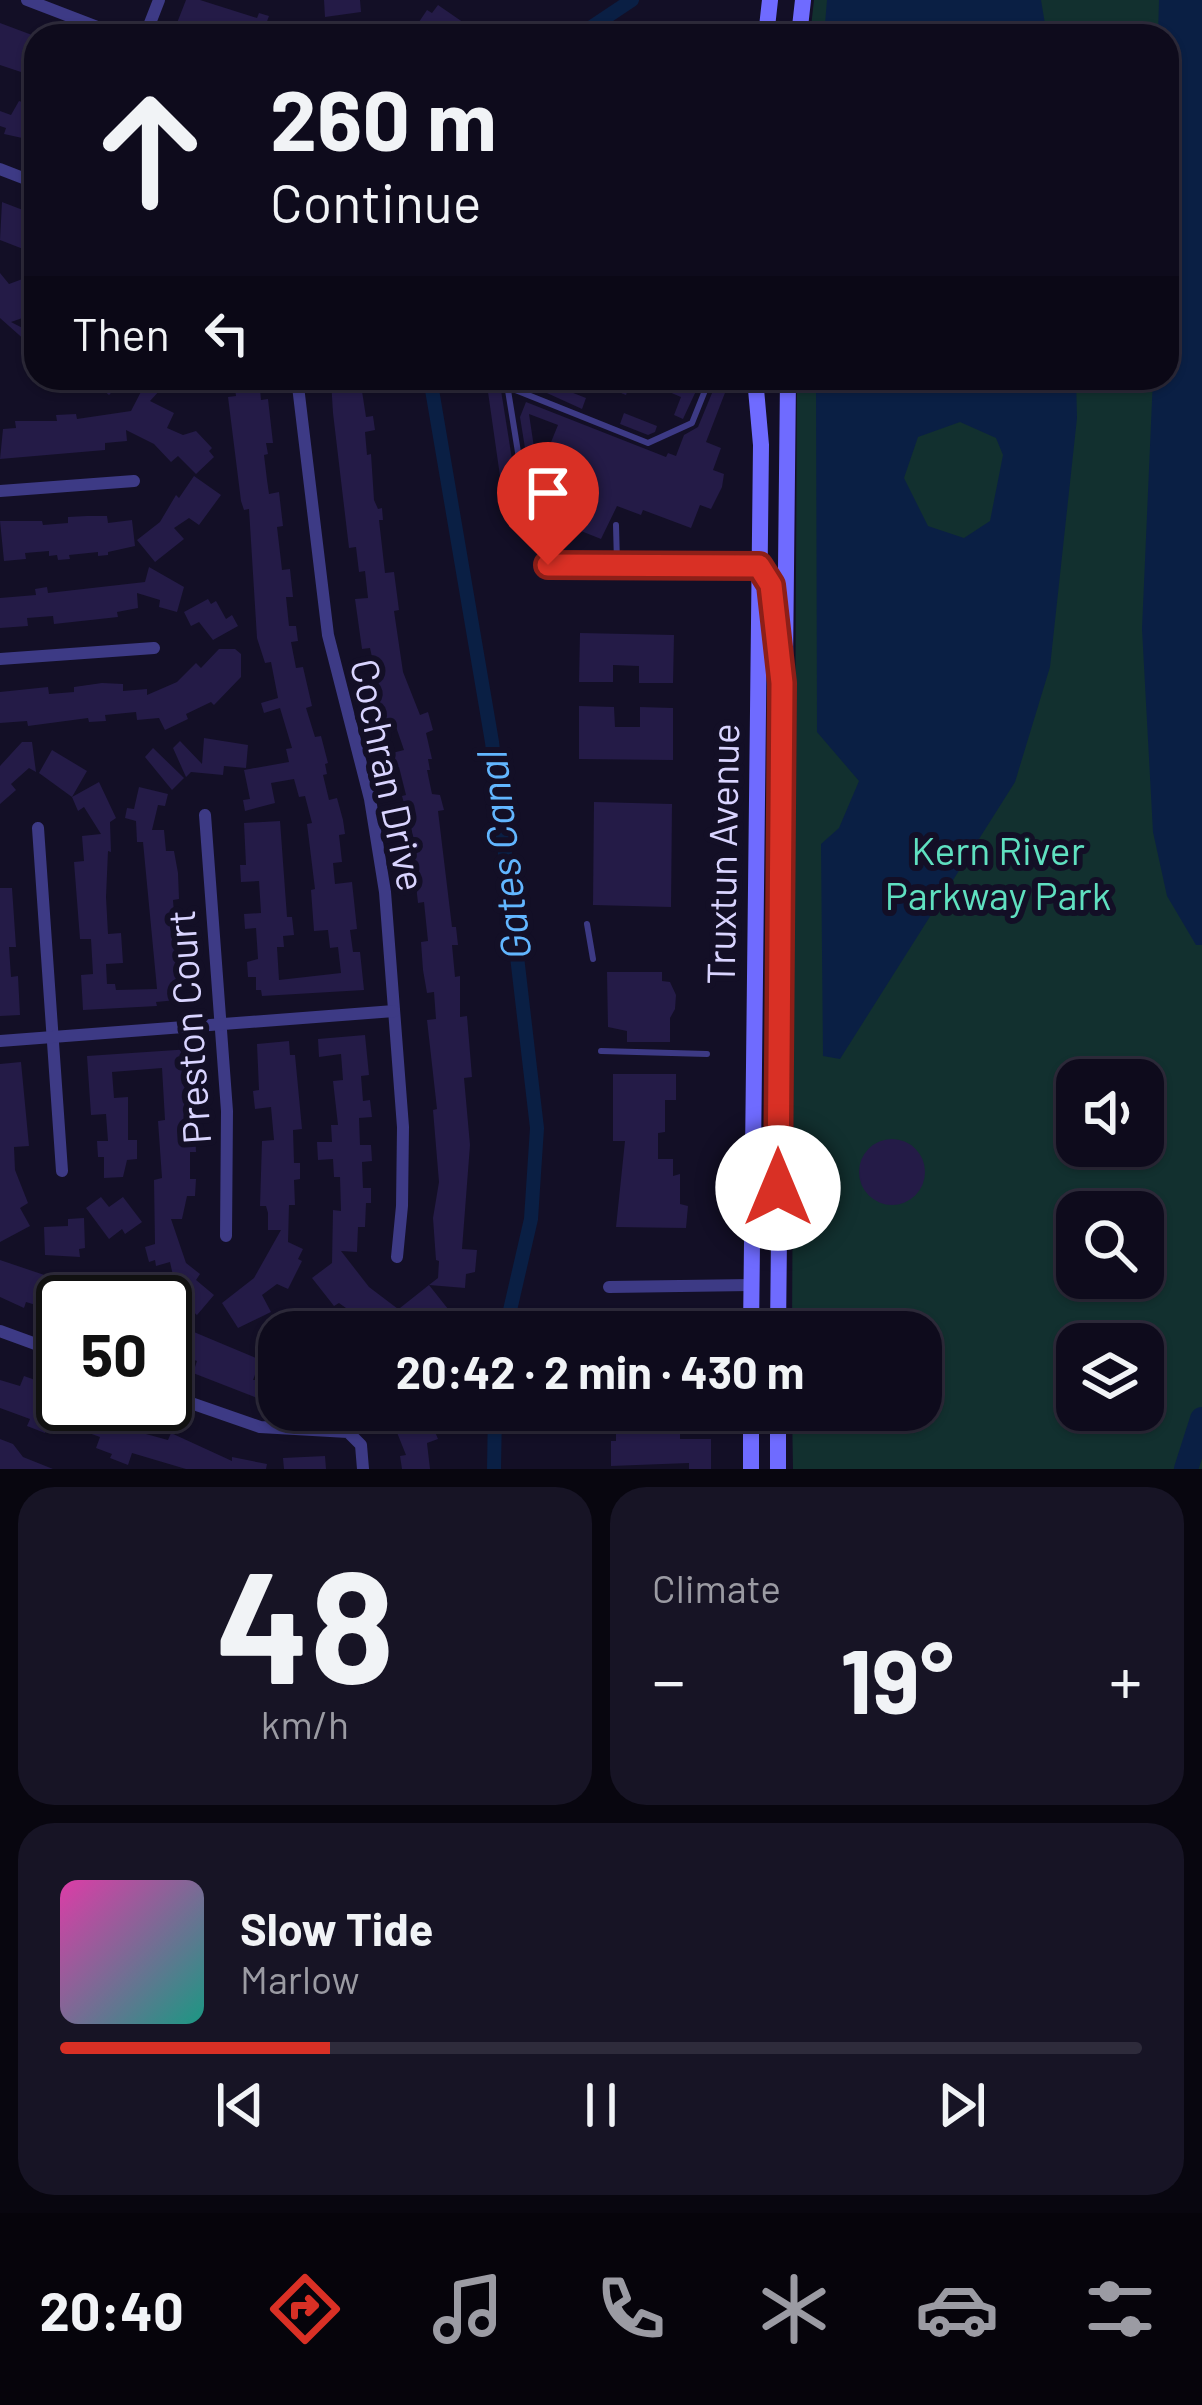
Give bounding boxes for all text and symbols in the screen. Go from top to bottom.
text: 260 m [270,67,497,168]
icon: ahead [72,72,228,228]
text: Continue [270,169,482,234]
icon: left [194,300,260,366]
text: Then [72,306,170,360]
pin [497,442,599,565]
icon: arrive [515,460,581,526]
street label: Cochran Drive [342,654,437,895]
street label: Truxtun Avenue [696,723,747,985]
water label: Gates Canal [464,748,540,963]
park label: Kern River Parkway Park [885,826,1111,918]
street label: Preston Court [156,908,219,1146]
map controls [1056,1059,1164,1431]
button: sound [1056,1059,1164,1167]
position arrow [715,1125,841,1251]
button: search [1056,1191,1164,1299]
speed limit sign: 50 [36,1275,192,1431]
button: layers [1056,1323,1164,1431]
text: 20:42 · 2 min · 430 m [396,1344,804,1398]
text: 48 [216,1528,394,1715]
text: Climate [652,1564,781,1611]
text: 19° [840,1624,954,1732]
text: − [652,1639,685,1718]
text: + [1109,1639,1142,1718]
text: km/h [261,1700,349,1747]
text: Slow Tide [240,1901,433,1955]
text: Marlow [240,1955,360,2002]
icon: previous [207,2072,273,2138]
icon: pause [568,2072,634,2138]
icon: next [929,2072,995,2138]
icon: directions [263,2267,347,2351]
icon: music [426,2267,510,2351]
icon: phone [589,2267,673,2351]
icon: climate [752,2267,836,2351]
icon: car [915,2267,999,2351]
icon: filters [1078,2267,1162,2351]
text: 20:40 [40,2277,184,2342]

